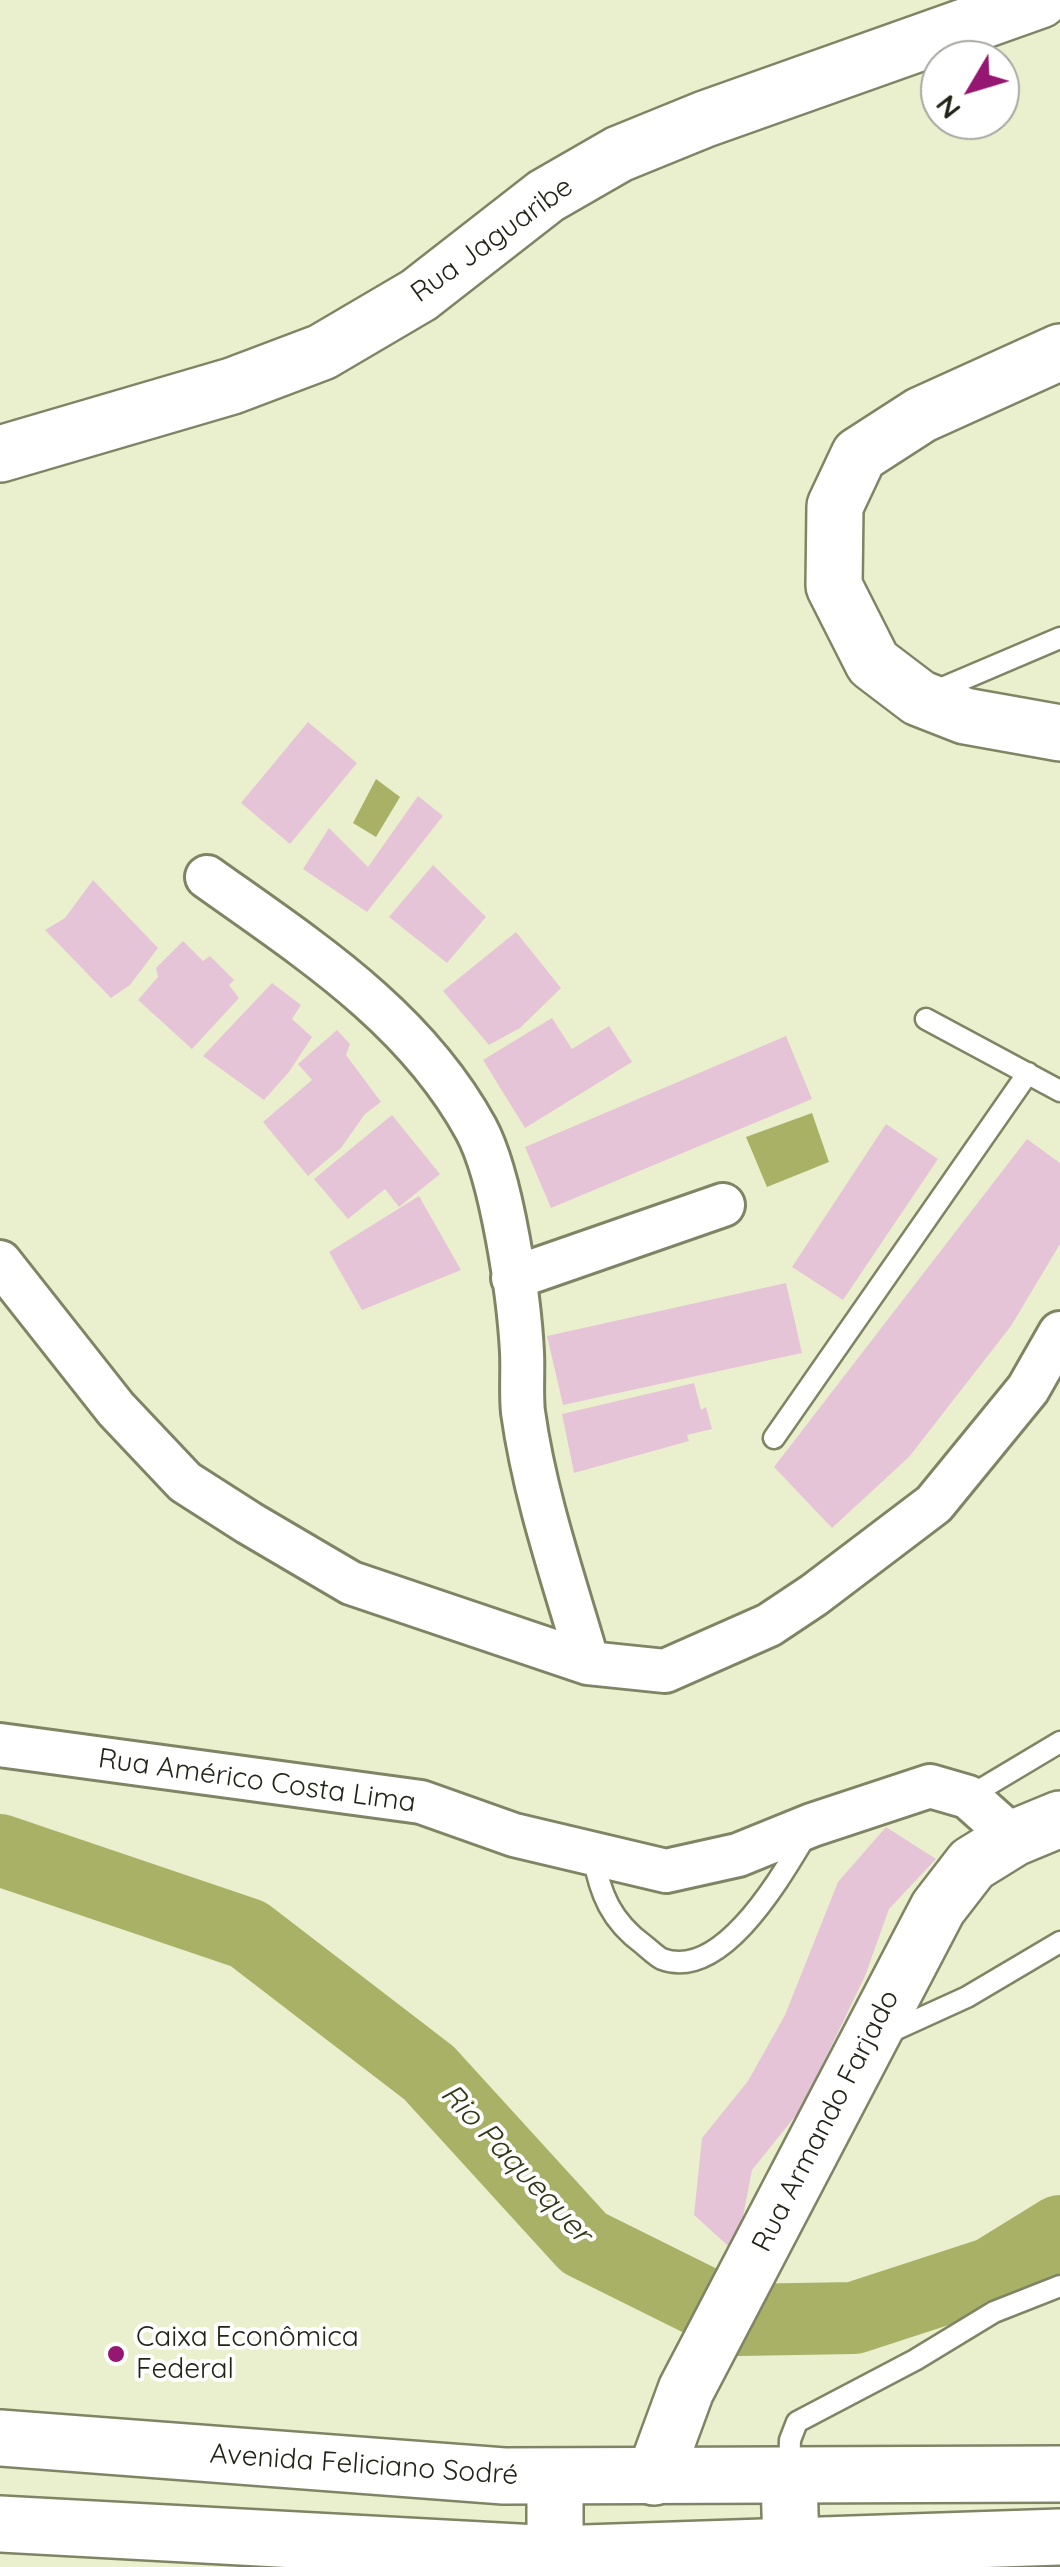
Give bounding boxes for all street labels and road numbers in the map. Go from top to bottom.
street label: Rua Jaguaribe [405,170,579,310]
street label: Rua Américo Costa Lima [96,1742,418,1820]
street label: Rua Armando Farjado [745,1984,907,2258]
street label: Avenida Feliciano Sodré [209,2437,519,2493]

